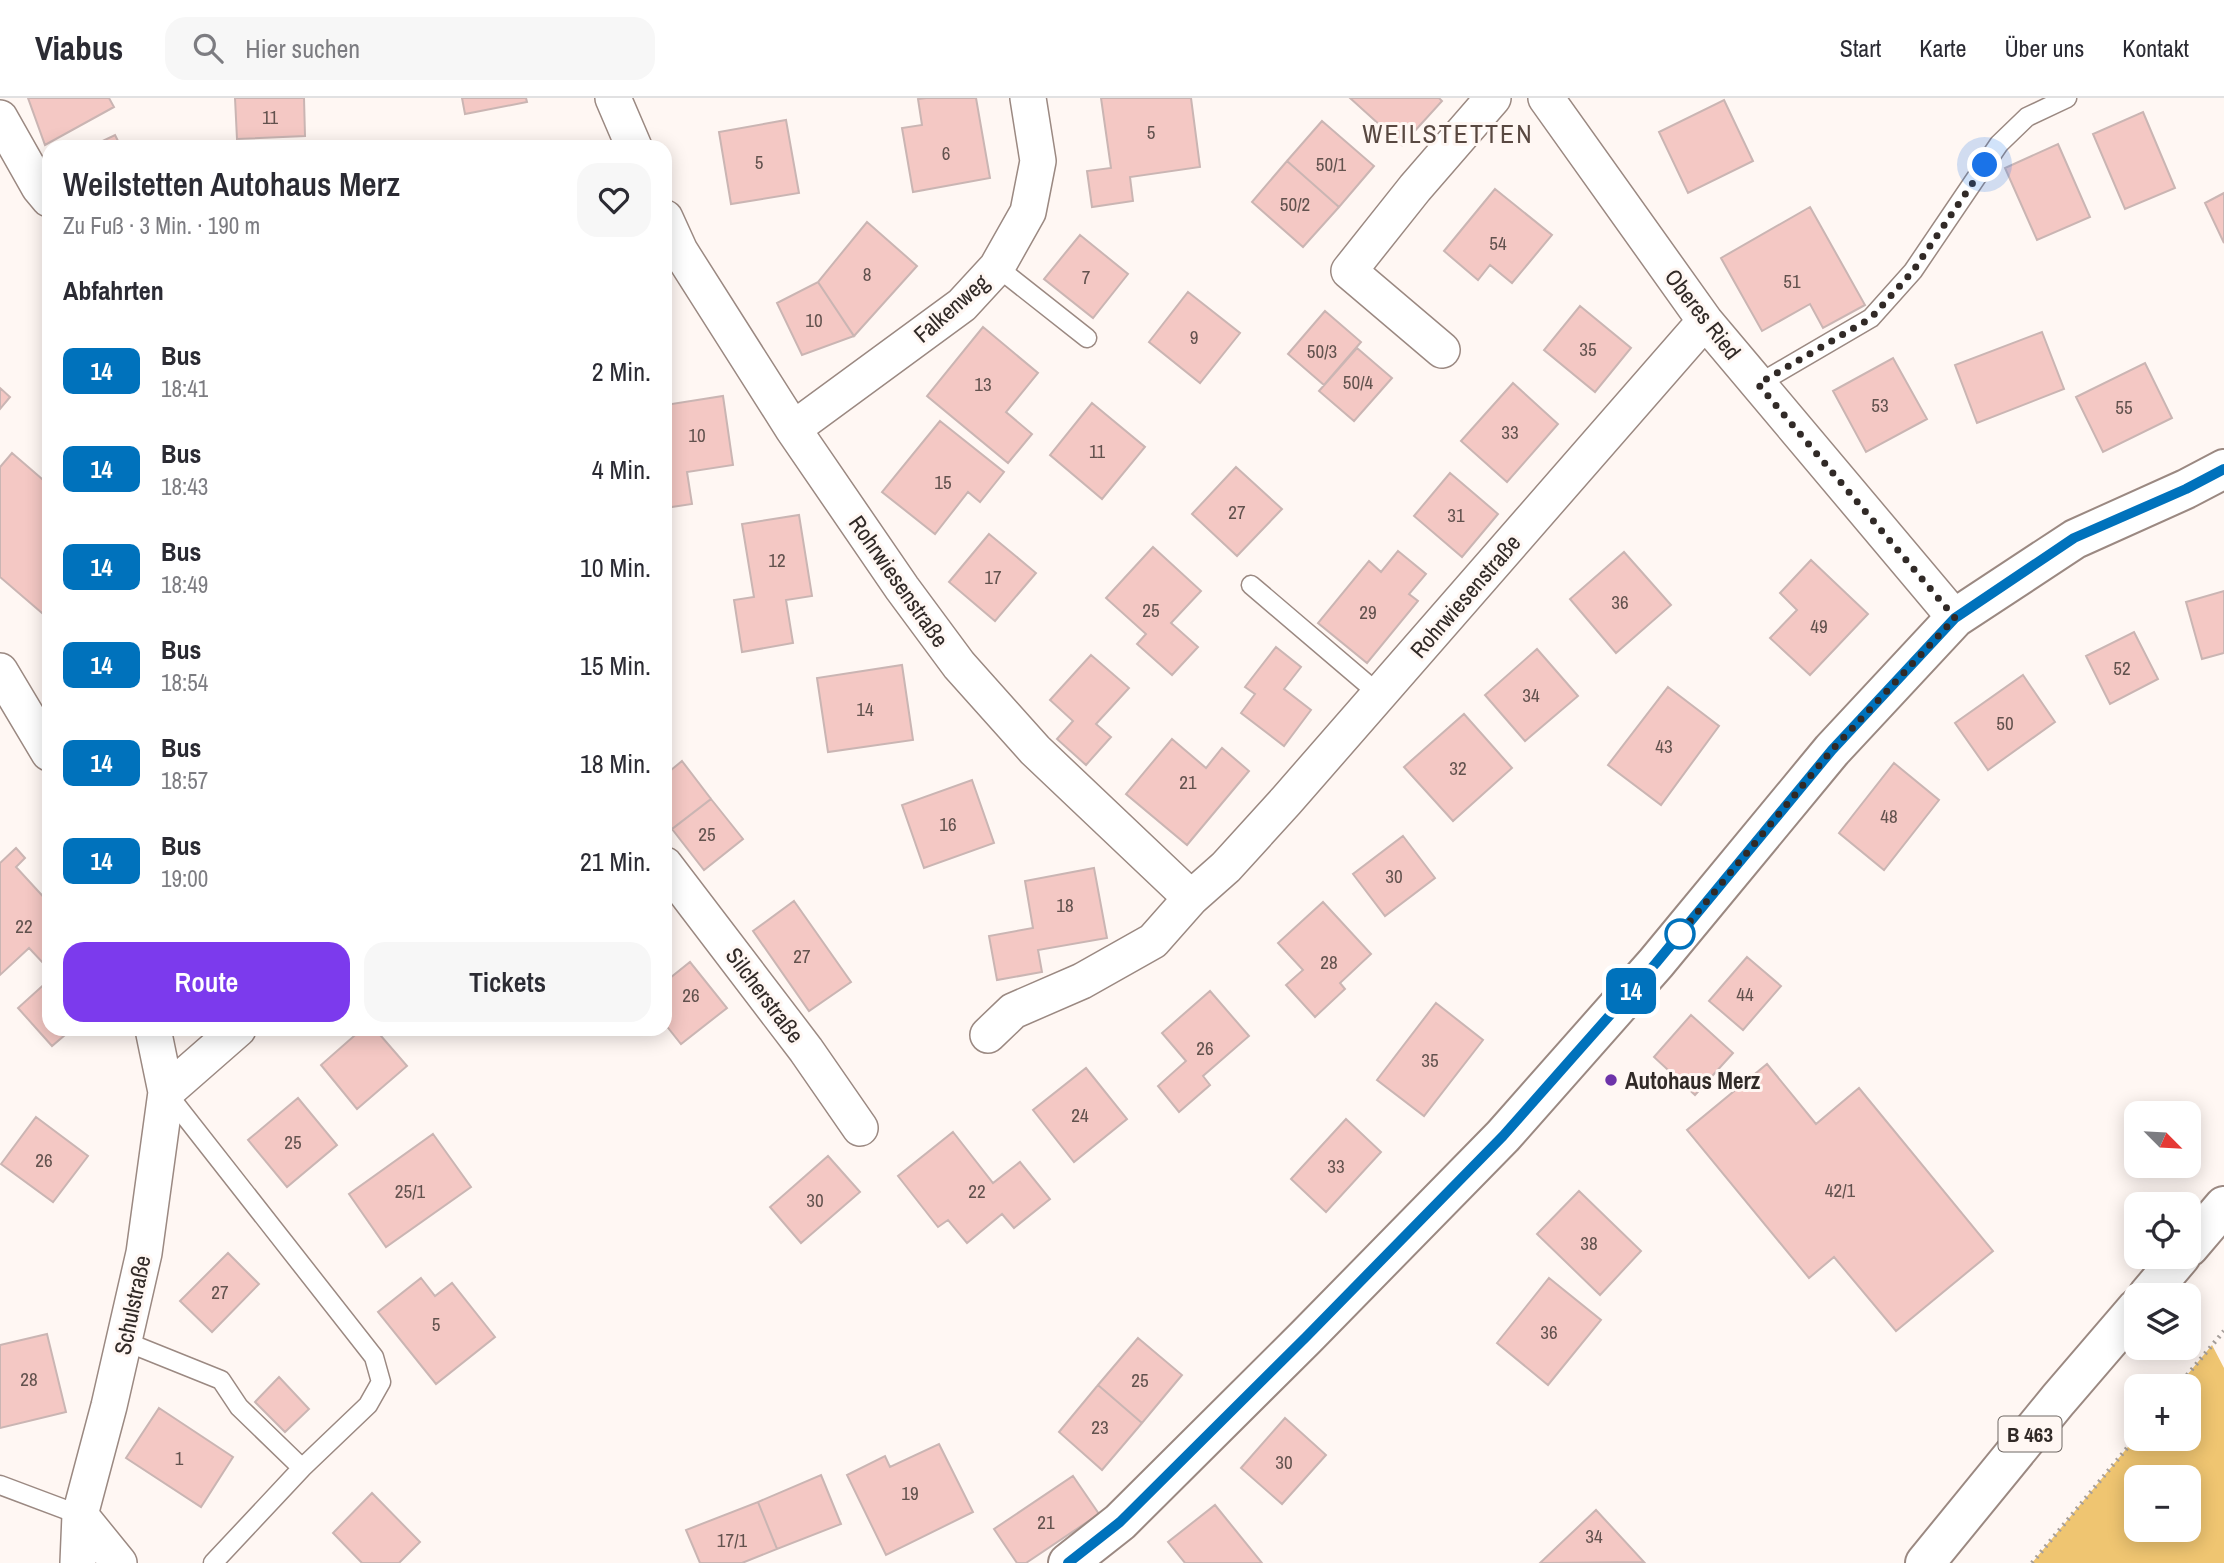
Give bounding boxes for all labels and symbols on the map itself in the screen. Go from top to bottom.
house number: 11 [262,104,278,130]
district label: WEILSTETTEN [1362,116,1534,151]
house number: 5 [1147,119,1156,145]
house number: 6 [942,140,950,166]
your location [1967,147,2002,182]
house number: 5 [755,149,764,175]
house number: 50/1 [1316,151,1346,177]
house number: 50/2 [1280,191,1310,217]
house number: 54 [1489,230,1507,256]
house number: 8 [863,261,871,287]
street label: Oberes Ried [1658,262,1748,366]
house number: 7 [1082,264,1091,290]
street label: Falkenweg [907,266,996,349]
house number: 51 [1783,268,1801,294]
house number: 10 [805,307,823,333]
house number: 9 [1190,324,1198,350]
house number: 35 [1579,336,1597,362]
house number: 50/3 [1307,338,1337,364]
house number: 50/4 [1343,369,1373,395]
house number: 13 [974,371,992,397]
house number: 53 [1871,392,1889,418]
house number: 55 [2115,394,2133,420]
house number: 33 [1501,419,1519,445]
house number: 10 [688,422,706,448]
house number: 11 [1089,438,1105,464]
house number: 15 [934,469,952,495]
house number: 27 [1228,499,1246,525]
house number: 31 [1447,502,1465,528]
street label: Rohrwiesenstraße [842,509,956,653]
street label: Rohrwiesenstraße [1403,528,1527,664]
house number: 12 [768,547,786,573]
house number: 17 [984,564,1002,590]
house number: 36 [1611,589,1629,615]
house number: 25 [1142,597,1160,623]
house number: 29 [1359,599,1377,625]
house number: 49 [1810,613,1828,639]
house number: 52 [2113,655,2131,681]
house number: 34 [1522,682,1540,708]
house number: 14 [856,696,874,722]
house number: 50 [1996,710,2014,736]
house number: 43 [1655,733,1673,759]
house number: 32 [1449,755,1467,781]
house number: 21 [1179,769,1197,795]
house number: 48 [1880,803,1898,829]
house number: 16 [939,811,957,837]
house number: 25 [698,821,716,847]
house number: 30 [1385,863,1403,889]
house number: 18 [1056,892,1074,918]
house number: 22 [15,913,33,939]
unlabelled marker [1665,919,1695,949]
street label: Silcherstraße [719,941,811,1049]
house number: 27 [793,943,811,969]
house number: 28 [1320,949,1338,975]
line badge: 14 [1600,968,1662,1014]
house number: 44 [1736,981,1754,1007]
house number: 26 [682,982,700,1008]
house number: 26 [1196,1035,1214,1061]
house number: 35 [1421,1047,1439,1073]
place label: Autohaus Merz [1625,1065,1761,1096]
marker: Autohaus Merz [1603,1072,1619,1088]
north arrow [2124,1101,2202,1178]
house number: 24 [1071,1102,1089,1128]
house number: 25 [284,1129,302,1155]
house number: 26 [35,1147,53,1173]
house number: 33 [1327,1153,1345,1179]
house number: 42/1 [1825,1177,1855,1203]
house number: 25/1 [395,1178,425,1204]
house number: 22 [968,1178,986,1204]
house number: 30 [806,1187,824,1213]
house number: 38 [1580,1230,1598,1256]
street label: Schulstraße [106,1253,158,1357]
house number: 27 [211,1279,229,1305]
house number: 5 [432,1311,441,1337]
house number: 36 [1540,1319,1558,1345]
house number: 28 [20,1366,38,1392]
house number: 25 [1131,1367,1149,1393]
house number: 23 [1091,1414,1109,1440]
road number: B 463 [1998,1416,2062,1452]
house number: 1 [175,1445,184,1471]
house number: 30 [1275,1449,1293,1475]
house number: 19 [901,1480,919,1506]
house number: 21 [1037,1509,1055,1535]
house number: 34 [1585,1523,1603,1549]
house number: 17/1 [717,1527,747,1553]

